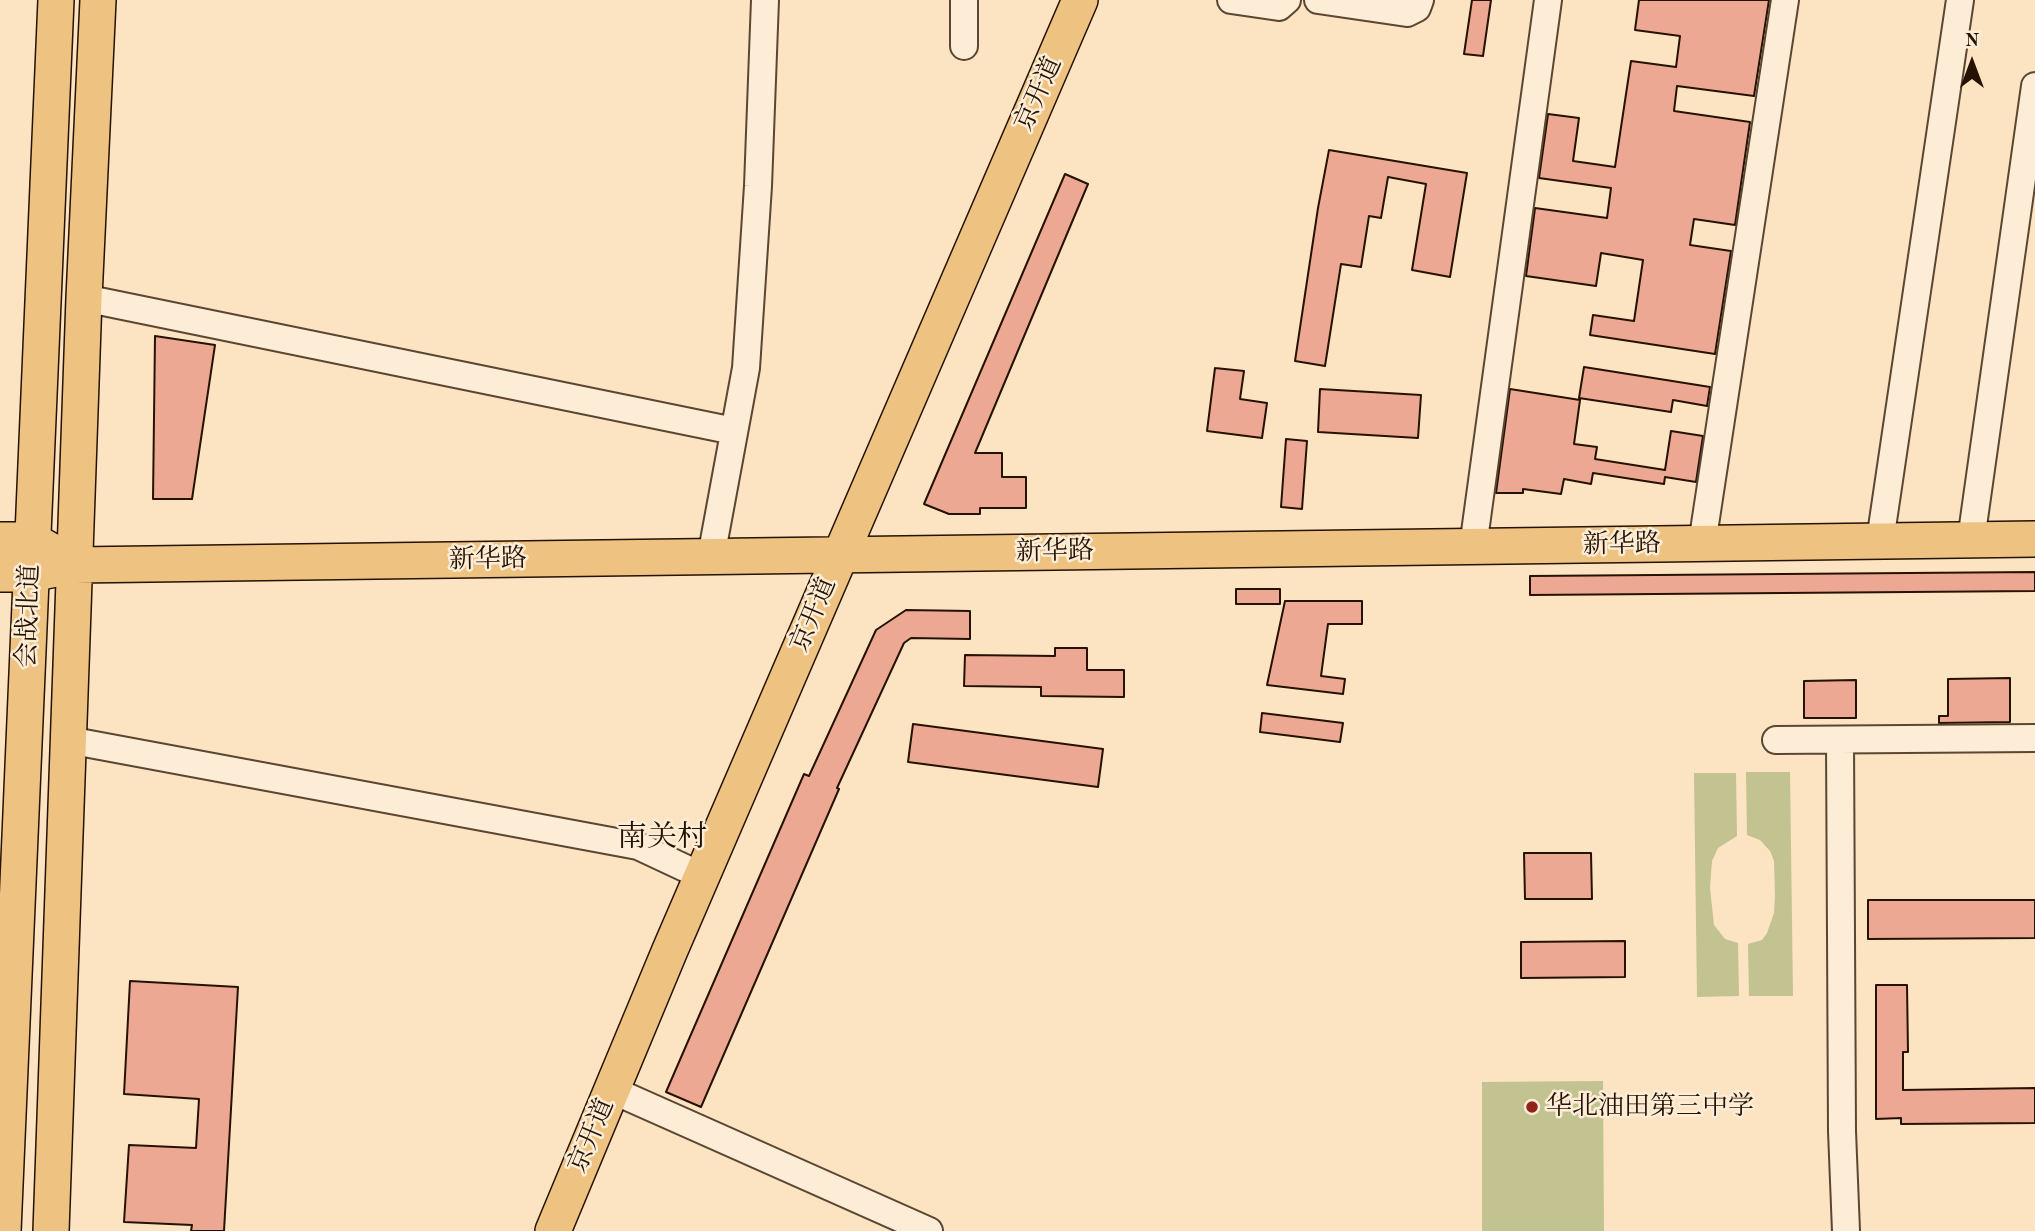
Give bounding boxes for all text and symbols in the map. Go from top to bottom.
north arrow [1937,28,2007,98]
text: N [1965,32,1979,51]
street label: 京开道 [1009,52,1069,136]
street label: 新华路 [1583,529,1661,561]
street label: 新华路 [1016,536,1094,568]
street label: 新华路 [449,544,527,576]
street label: 会战北道 [12,563,46,669]
street label: 京开道 [784,573,844,657]
district label: 南关村 [617,820,707,856]
place label: 华北油田第三中学 [1546,1091,1754,1123]
street label: 京开道 [562,1094,622,1178]
marker: 华北油田第三中学 [1524,1099,1540,1115]

